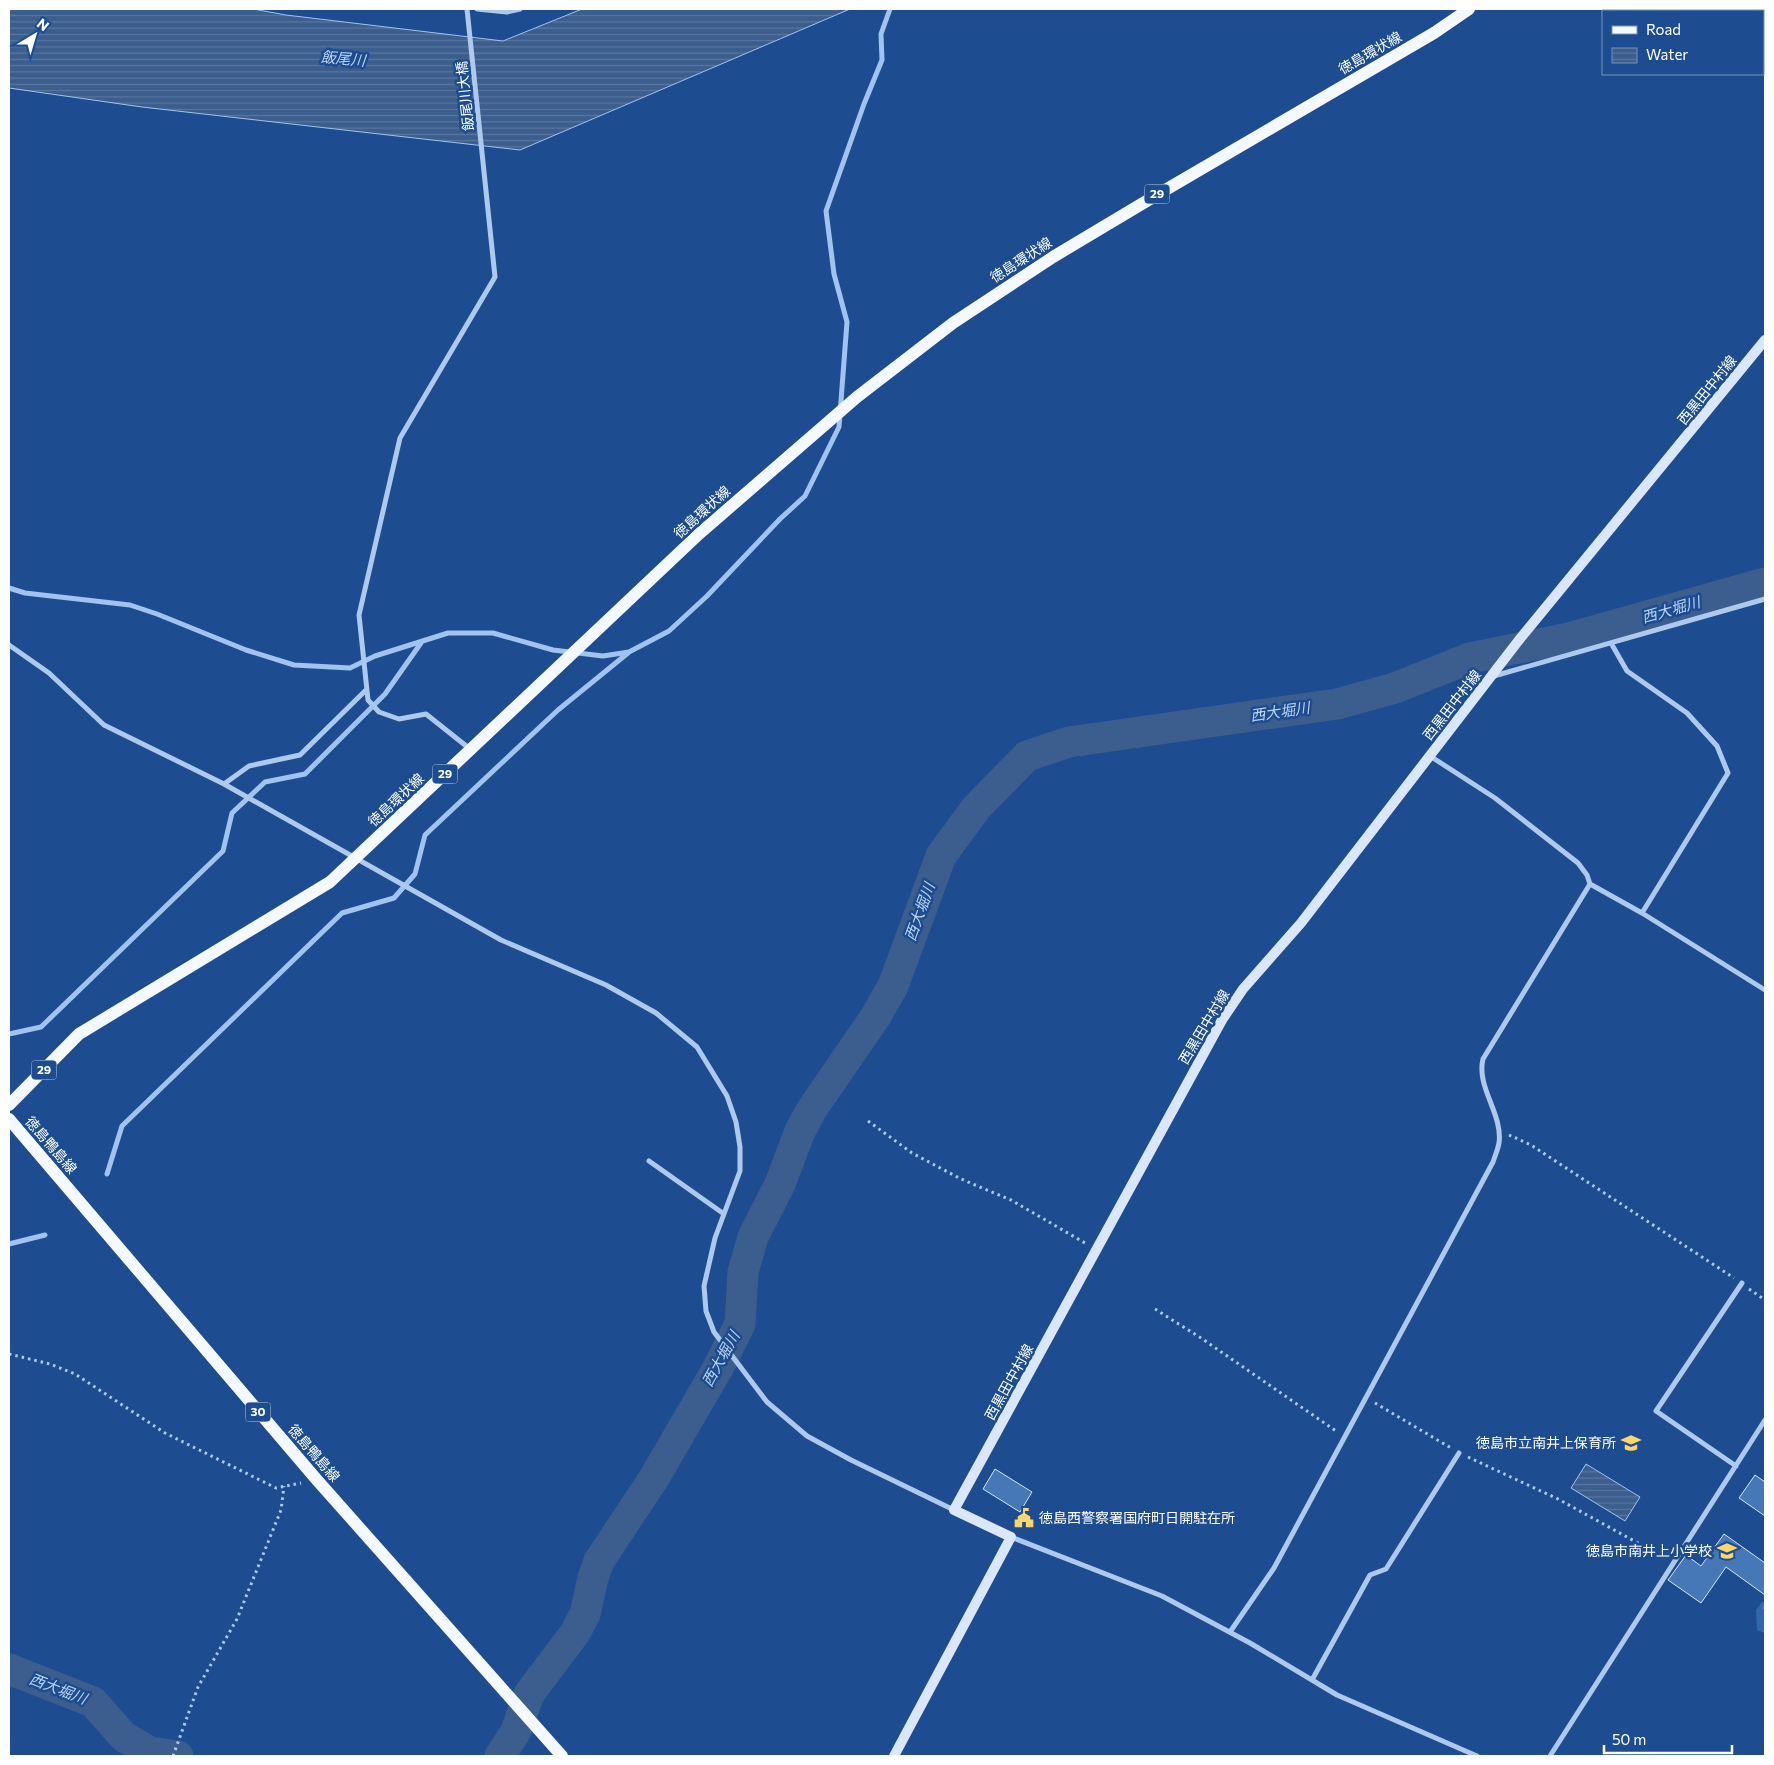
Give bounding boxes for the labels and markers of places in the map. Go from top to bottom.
school or university icon: 徳島市立南井上保育所 [1620,1432,1642,1454]
place label: 徳島市立南井上保育所 [1476,1434,1616,1451]
public building icon: 徳島西警察署国府町日開駐在所 [1013,1507,1035,1529]
place label: 徳島西警察署国府町日開駐在所 [1039,1509,1235,1526]
school or university icon: 徳島市南井上小学校 [1716,1540,1738,1562]
place label: 徳島市南井上小学校 [1586,1542,1712,1559]

